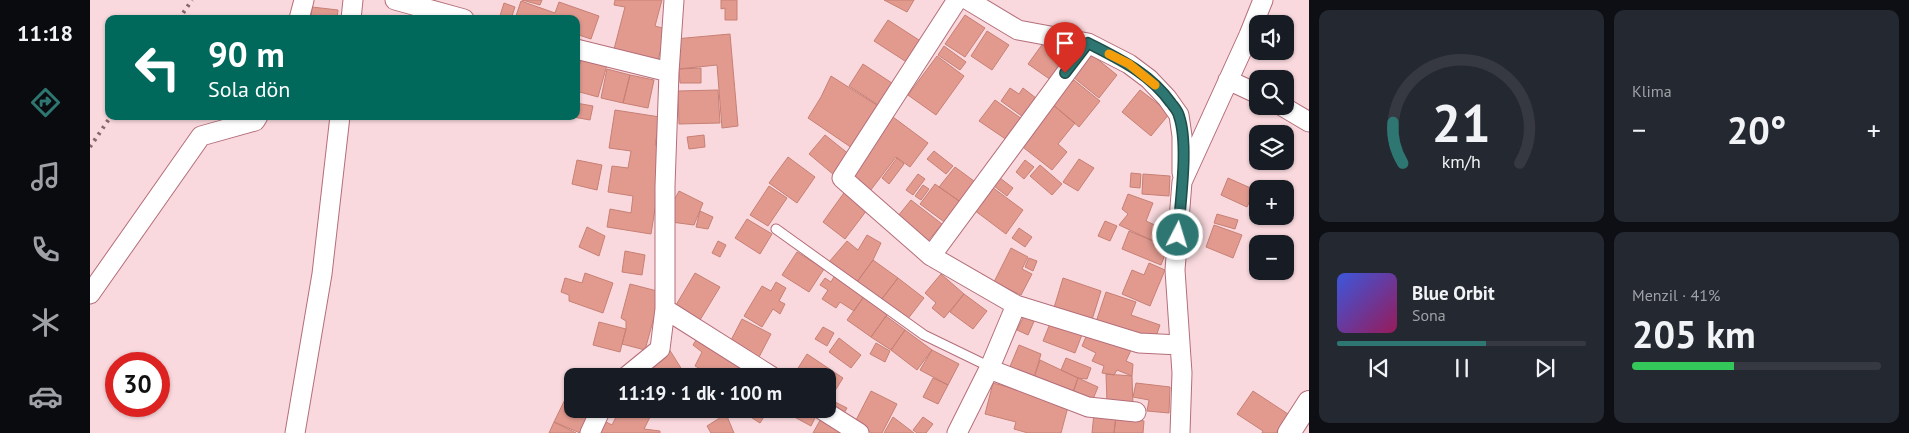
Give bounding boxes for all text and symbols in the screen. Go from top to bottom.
map controls [1249,15,1294,280]
button: sound [1249,15,1294,60]
text: 11:18 [17,19,73,47]
pin [1044,22,1086,73]
icon: arrive [1051,29,1079,57]
text: 90 m [208,31,285,77]
icon: left [125,35,190,100]
button: search [1249,70,1294,115]
text: Sola dön [208,75,290,103]
text: Klima [1632,81,1672,101]
icon: directions [28,85,63,120]
text: 21 [1432,89,1491,156]
text: 20° [1727,105,1786,154]
text: − [1632,111,1646,148]
text: + [1867,111,1881,148]
button: layers [1249,125,1294,170]
text: km/h [1442,150,1481,173]
icon: music [28,159,63,194]
button: + [1249,180,1294,225]
position arrow [1151,208,1203,260]
icon: phone [28,232,63,267]
button: − [1249,235,1294,280]
text: Blue Orbit [1412,281,1495,305]
text: Menzil · 41% [1632,285,1720,305]
icon: climate [28,305,63,340]
text: Sona [1412,305,1446,325]
text: 205 km [1632,309,1756,358]
speed limit sign: 30 [105,352,170,417]
icon: previous [1365,354,1393,382]
icon: pause [1448,354,1476,382]
icon: next [1531,354,1559,382]
icon: car [28,379,63,414]
text: 11:19 · 1 dk · 100 m [618,381,782,405]

